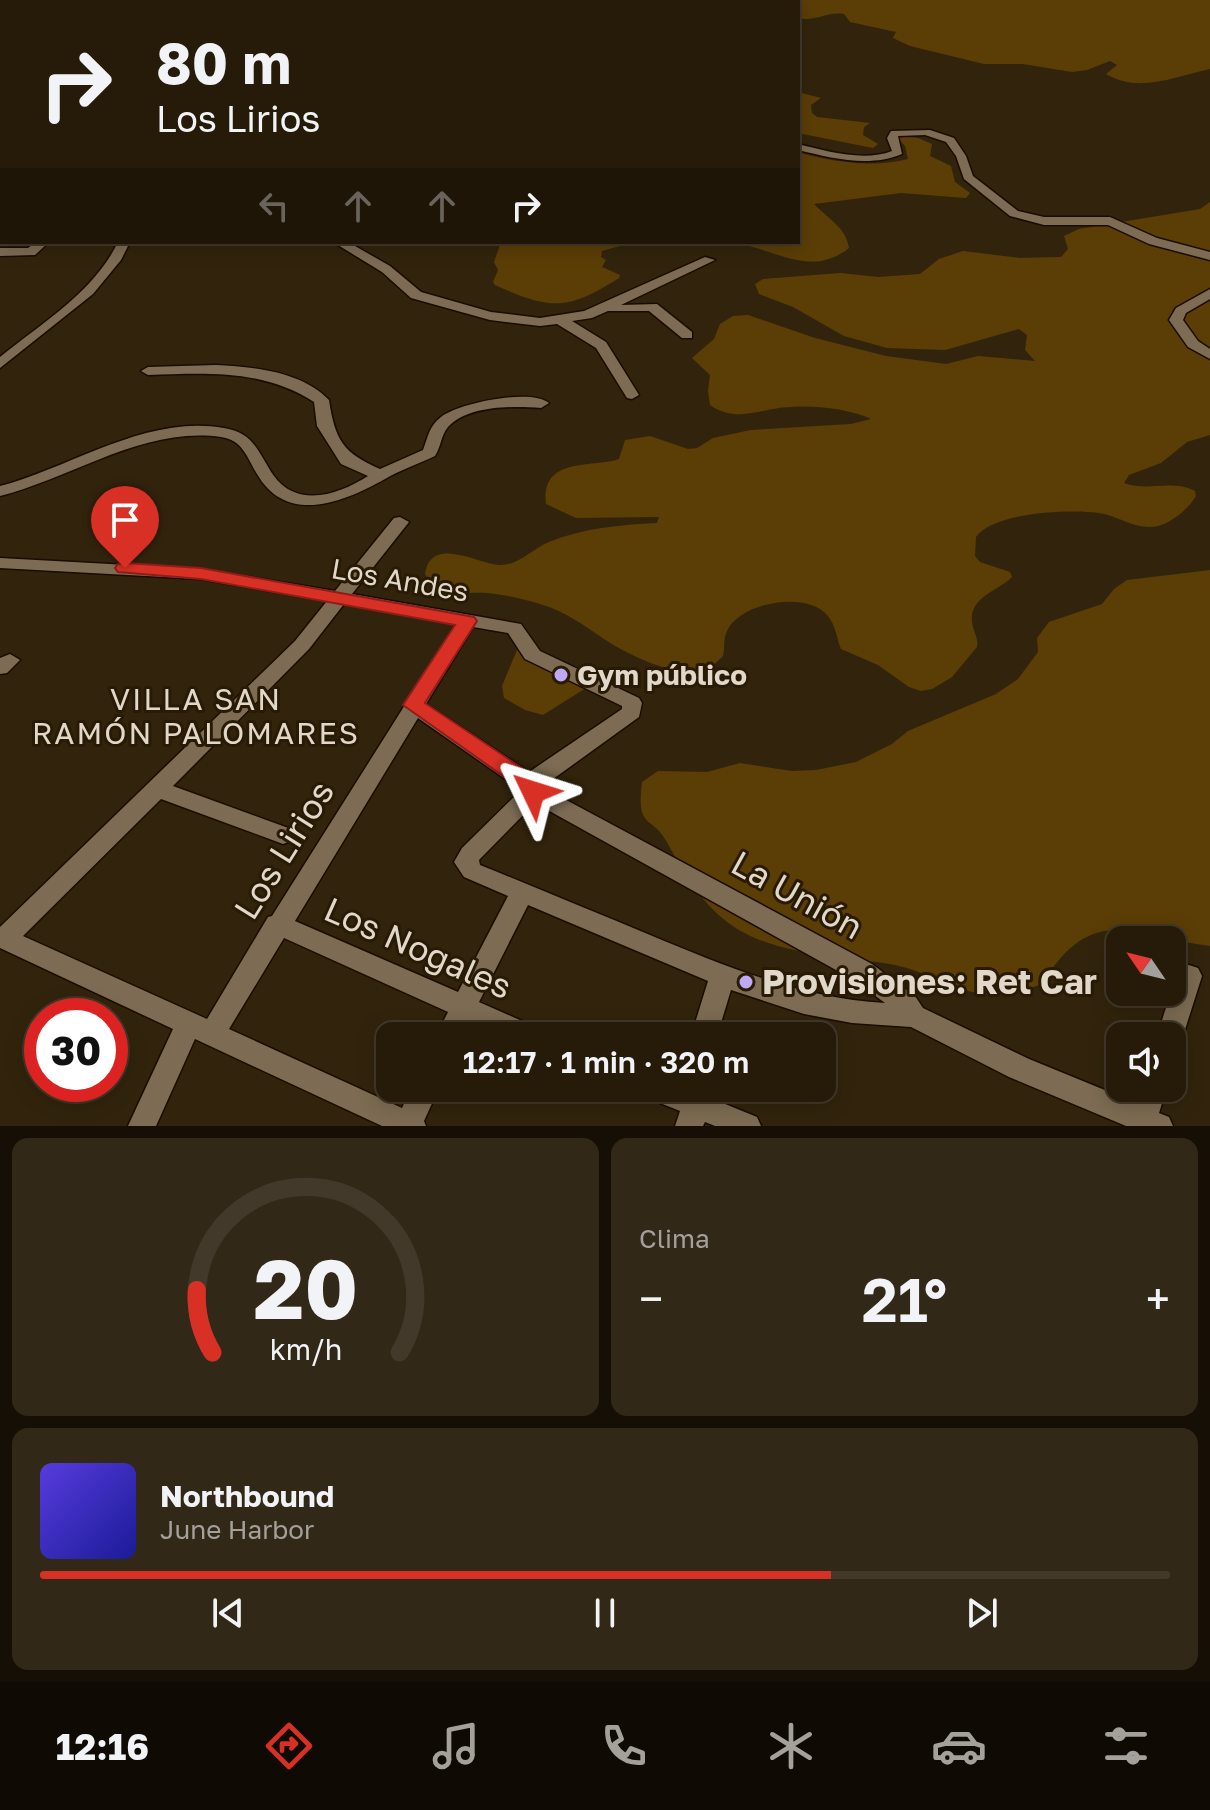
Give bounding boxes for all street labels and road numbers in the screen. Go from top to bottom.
street label: Los Andes [329,551,471,608]
street label: Los Lirios [225,773,341,926]
street label: La Unión [725,842,870,946]
street label: Los Nogales [319,888,518,1006]

